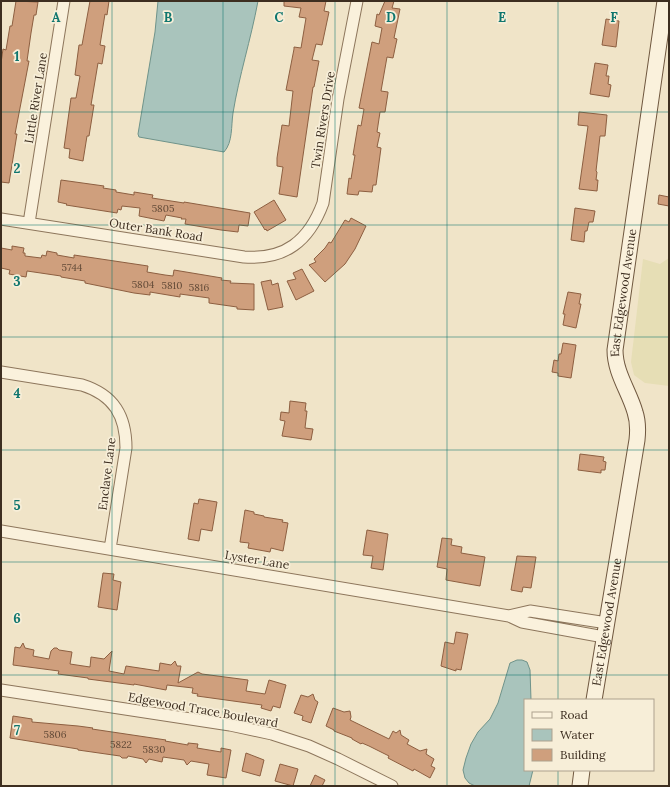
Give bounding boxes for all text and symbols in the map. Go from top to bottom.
text: A [52,9,61,26]
text: B [164,9,173,26]
text: C [275,9,284,26]
text: D [386,9,396,26]
text: E [498,9,506,26]
text: F [610,9,618,26]
text: 1 [14,48,20,65]
street label: Little River Lane [21,51,50,144]
street label: Twin Rivers Drive [307,70,338,170]
text: 2 [14,160,21,177]
house number: 5805 [152,202,174,215]
street label: Outer Bank Road [108,215,204,244]
street label: East Edgewood Avenue [607,227,639,358]
house number: 5744 [62,261,83,274]
text: 3 [13,273,21,290]
house number: 5804 [132,278,155,291]
house number: 5810 [162,279,182,292]
house number: 5816 [189,281,209,294]
text: 4 [13,385,21,402]
street label: Enclave Lane [95,436,118,511]
text: 5 [13,497,21,514]
street label: Lyster Lane [224,547,291,572]
street label: East Edgewood Avenue [588,556,624,687]
text: 6 [13,610,21,627]
street label: Edgewood Trace Boulevard [127,689,279,730]
legend [524,699,654,771]
text: Road [560,707,588,722]
text: 7 [14,722,20,739]
text: Water [560,727,595,742]
house number: 5806 [43,728,67,741]
house number: 5822 [110,738,132,751]
house number: 5830 [143,743,165,756]
text: Building [560,747,606,762]

